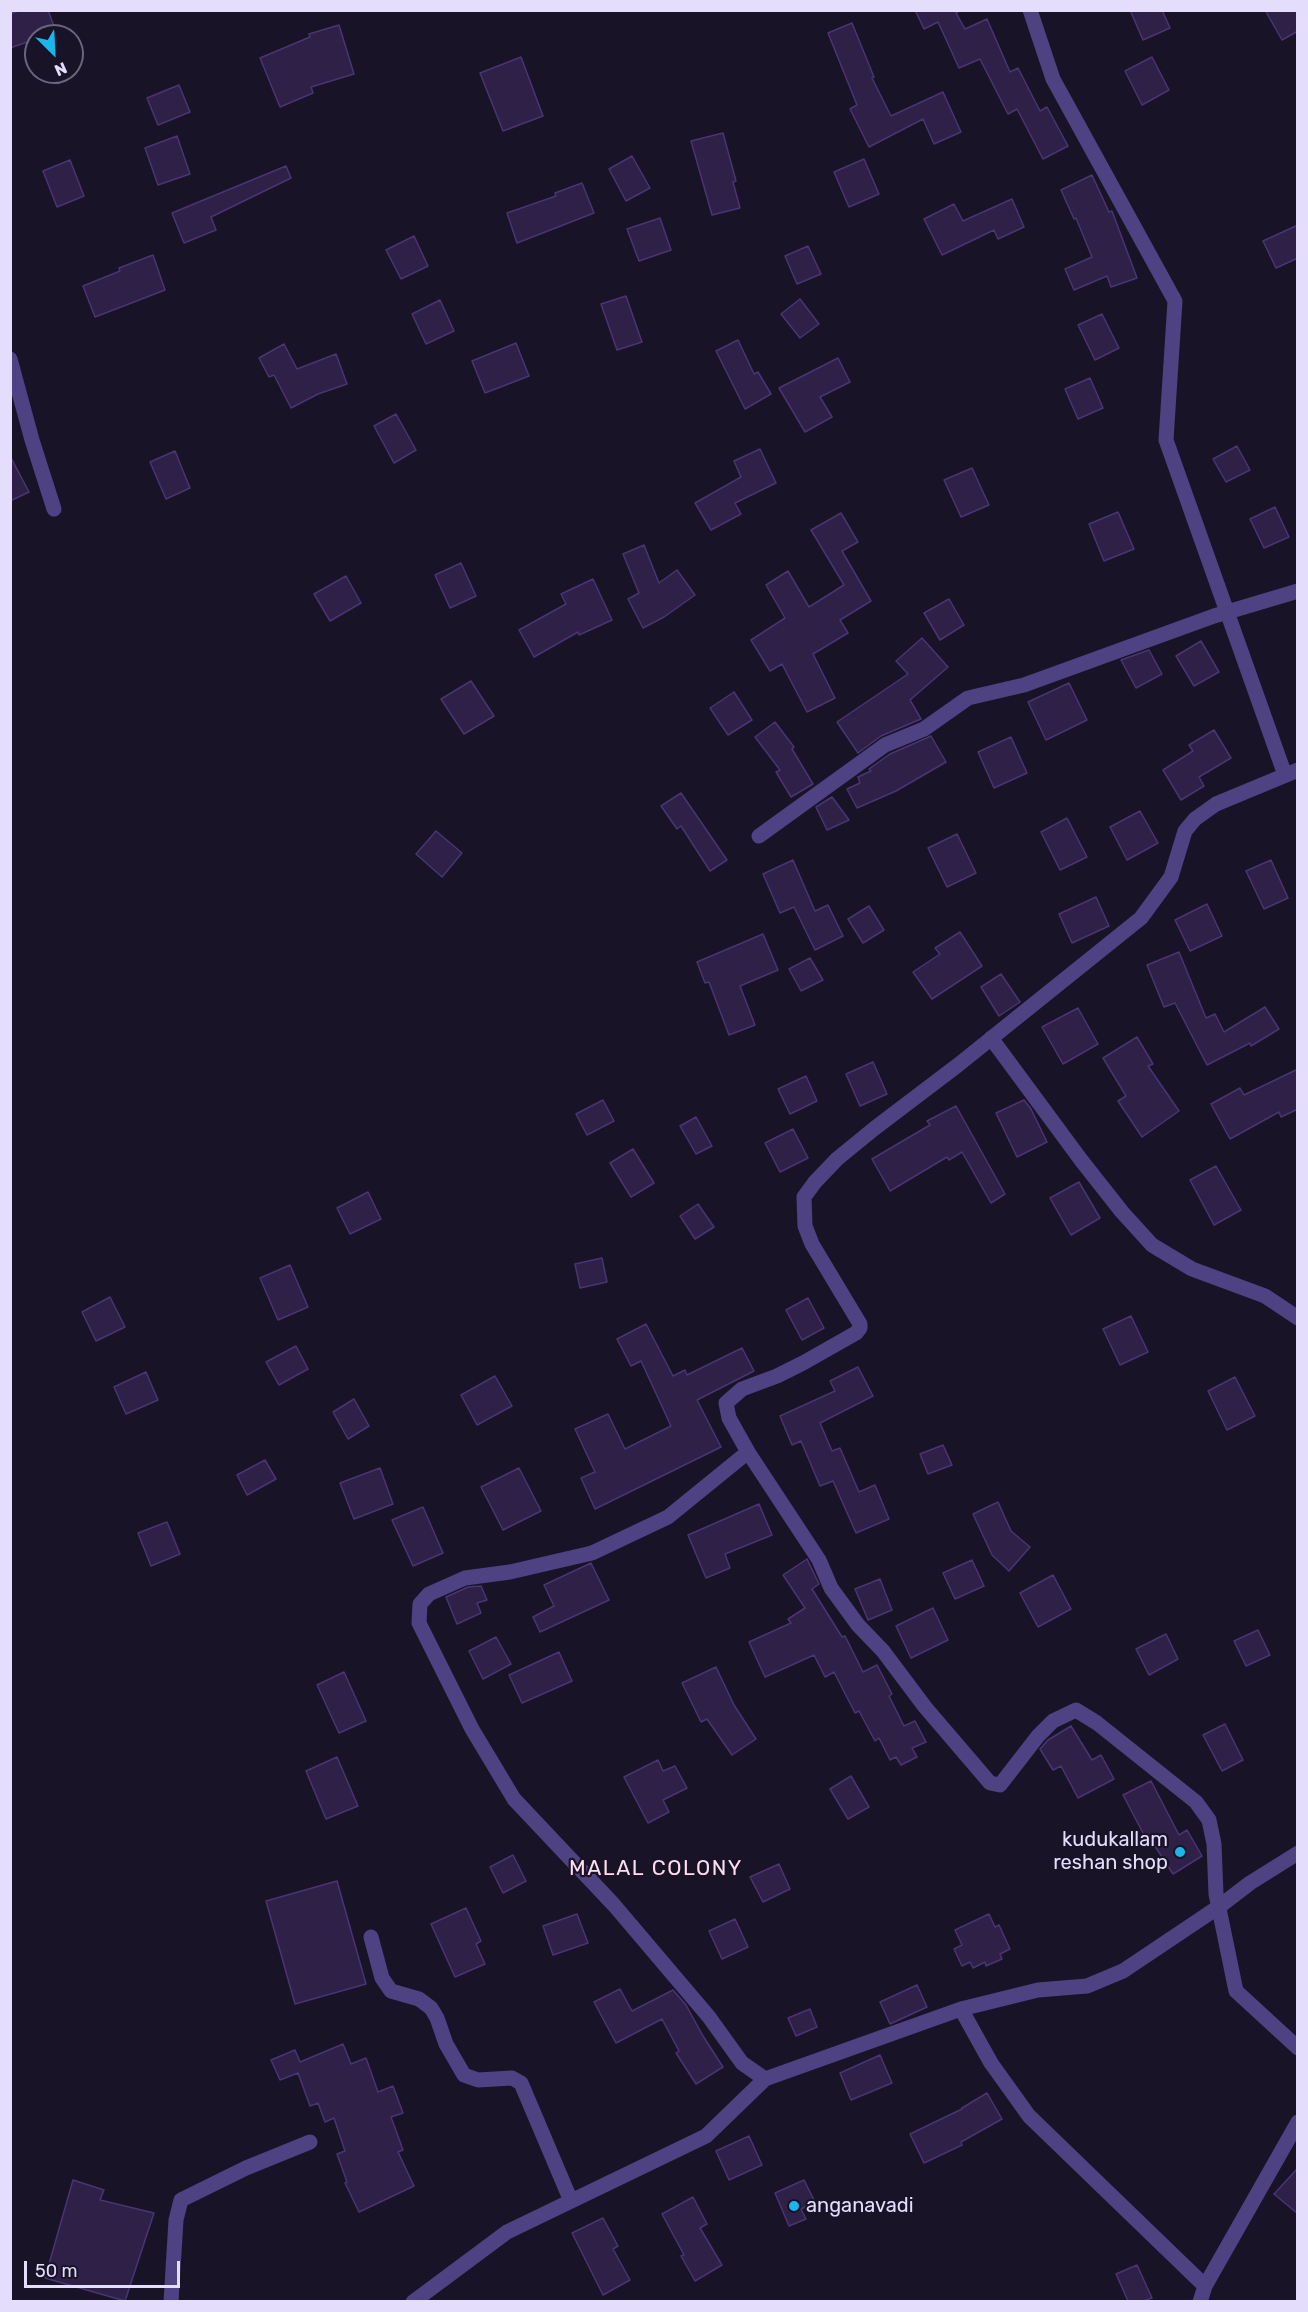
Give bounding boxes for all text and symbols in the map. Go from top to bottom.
north arrow [24,24,84,84]
text: N [52,58,70,80]
place label: kudukallam reshan shop [1053,1828,1168,1875]
marker: kudukallam reshan shop [1173,1845,1187,1859]
district label: MALAL COLONY [569,1856,743,1882]
place label: anganavadi [806,2194,914,2218]
marker: anganavadi [787,2199,801,2213]
scale bar [27,2249,183,2287]
text: 50 m [35,2260,78,2282]

